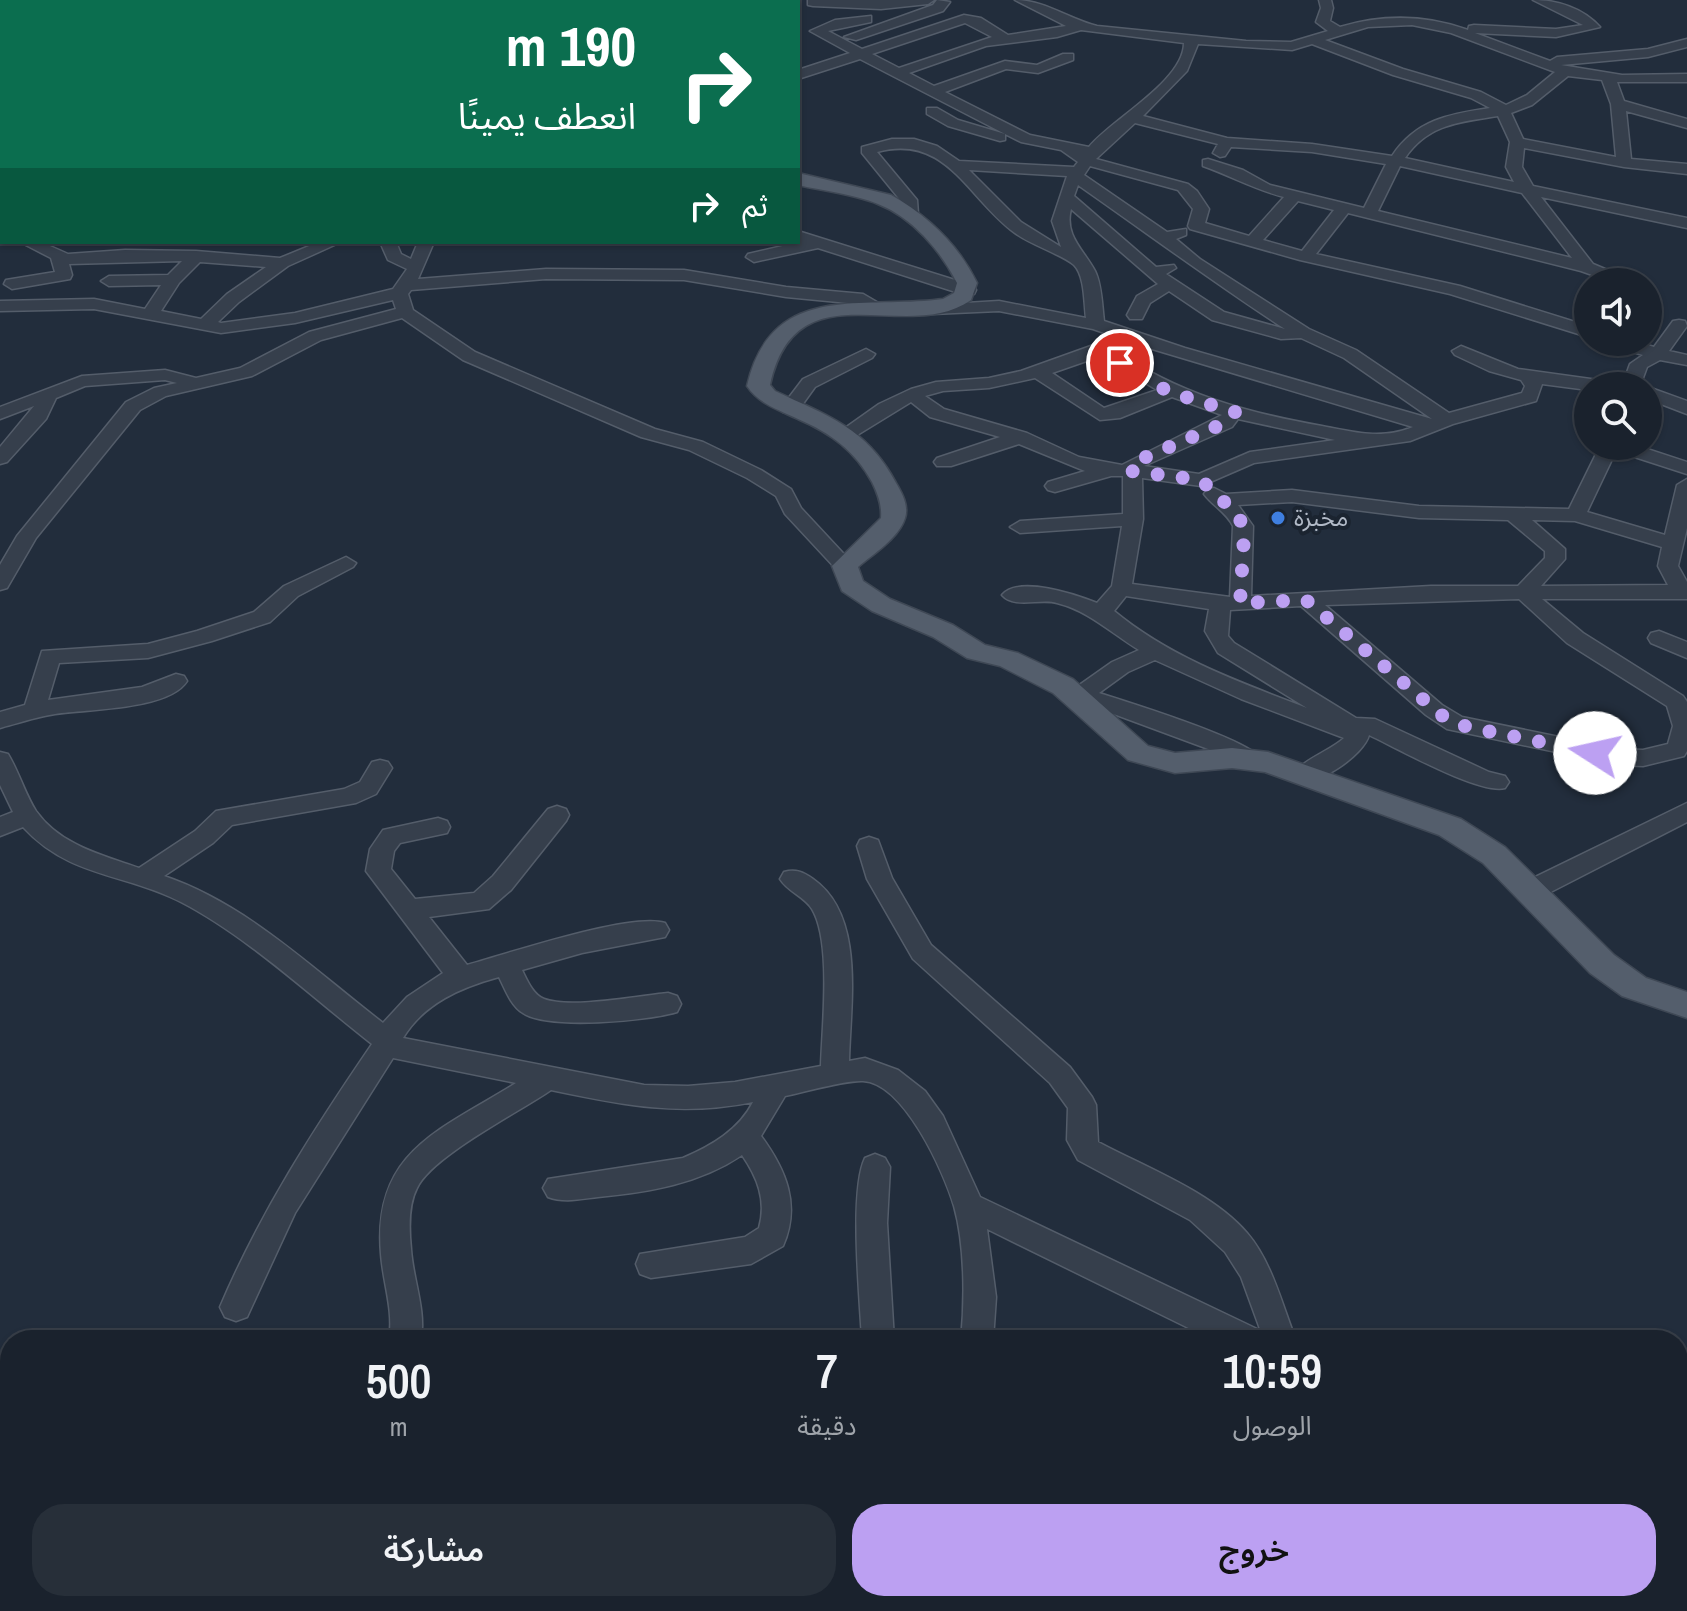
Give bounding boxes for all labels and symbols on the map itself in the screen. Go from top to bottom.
pin [1086,329,1154,397]
place label: مخبزة [1294,501,1348,533]
marker: مخبزة [1269,509,1287,527]
position arrow [1553,711,1637,795]

